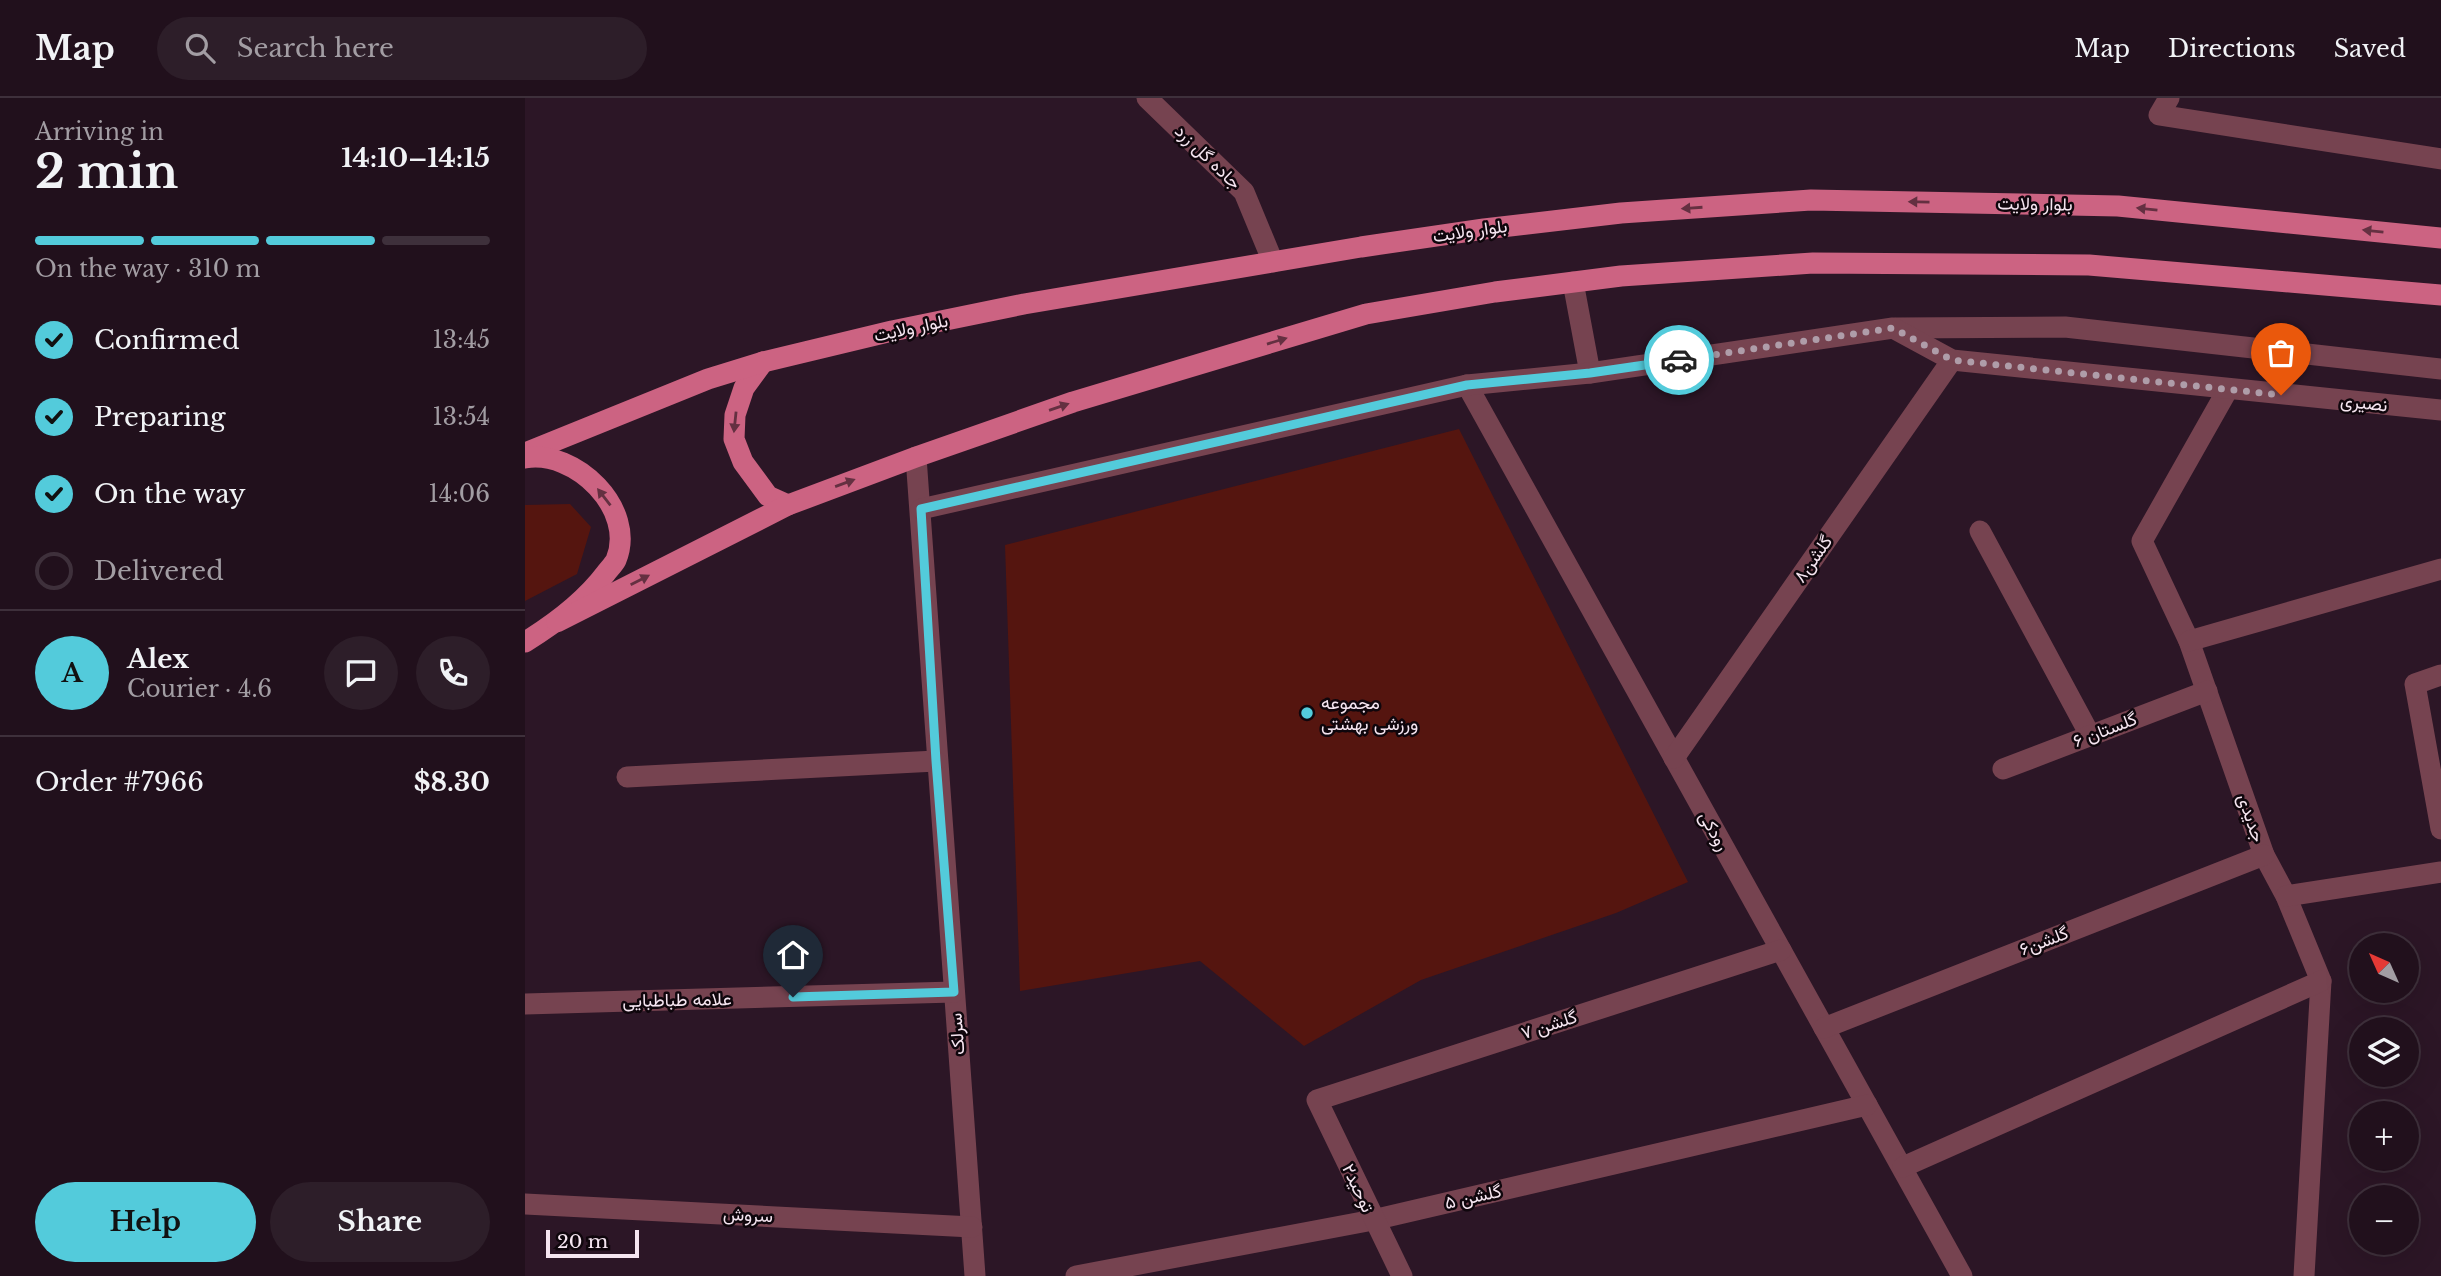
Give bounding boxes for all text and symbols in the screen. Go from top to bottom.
search box [157,17,647,80]
text: Map [35,28,115,69]
icon: search [181,29,219,67]
text: Search here [237,32,394,64]
text: Map [2074,34,2130,63]
text: Directions [2168,34,2296,63]
text: Saved [2334,34,2406,63]
text: Arriving in [35,118,164,146]
street label: جاده گل زرد [1170,120,1246,194]
text: 14:10–14:15 [341,142,490,174]
text: 2 min [35,143,178,200]
street label: بلوار ولایت [1997,192,2073,216]
one-way arrow [1908,196,1930,208]
one-way arrow [1681,203,1703,214]
one-way arrow [2136,203,2158,214]
street label: بلوار ولایت [1431,215,1509,247]
one-way arrow [2362,226,2384,237]
text: On the way · 310 m [35,255,260,283]
street label: بلوار ولایت [872,309,950,347]
icon: check [35,321,73,359]
pin [2251,323,2311,395]
text: Confirmed [94,324,239,356]
courier [1644,325,1714,395]
text: 13:45 [433,326,490,354]
icon: bag [2262,334,2300,372]
one-way arrow [1267,336,1288,346]
icon: car [1660,341,1698,379]
street label: نصیری [2339,390,2389,416]
icon: check [35,398,73,436]
text: Preparing [94,401,226,433]
one-way arrow [1049,401,1070,412]
text: 13:54 [433,403,490,431]
one-way arrow [729,411,740,433]
icon: check [35,475,73,513]
text: On the way [94,478,246,510]
one-way arrow [835,478,856,489]
text: 14:06 [429,480,490,508]
one-way arrow [597,489,612,507]
street label: گلشن۸ [1789,531,1837,587]
text: Delivered [94,555,224,587]
one-way arrow [630,575,650,586]
button: chat [324,636,398,710]
button: phone [416,636,490,710]
text: Alex [127,643,189,675]
text: A [61,657,83,689]
text: Courier · 4.6 [127,675,272,703]
place label: مجموعه ورزشی بهشتی [1321,692,1418,735]
marker: مجموعه ورزشی بهشتی [1299,705,1315,721]
street label: گلستان ۶ [2070,708,2140,752]
text: Order #7966 [35,766,204,798]
text: $8.30 [414,766,490,798]
street label: جدیدی [2233,791,2269,845]
street label: رودکی [1694,807,1734,855]
street label: گلشن۶ [2016,922,2072,960]
pin [763,925,823,997]
north arrow [2349,933,2419,1003]
map controls [2349,933,2419,1255]
icon: home [774,936,812,974]
street label: علامه طباطبایی [622,988,732,1012]
street label: گلشن ۷ [1518,1006,1580,1044]
street label: سرلک [945,1012,969,1056]
button: layers [2349,1017,2419,1087]
button: + [2349,1101,2419,1171]
street label: توحید۲ [1337,1160,1379,1216]
street label: گلشن ۵ [1442,1180,1504,1214]
button: Help [35,1182,256,1262]
button: Share [270,1182,490,1262]
button: − [2349,1185,2419,1255]
street label: سروش [722,1203,774,1227]
scale bar [546,1227,639,1259]
text: 20 m [557,1230,608,1253]

